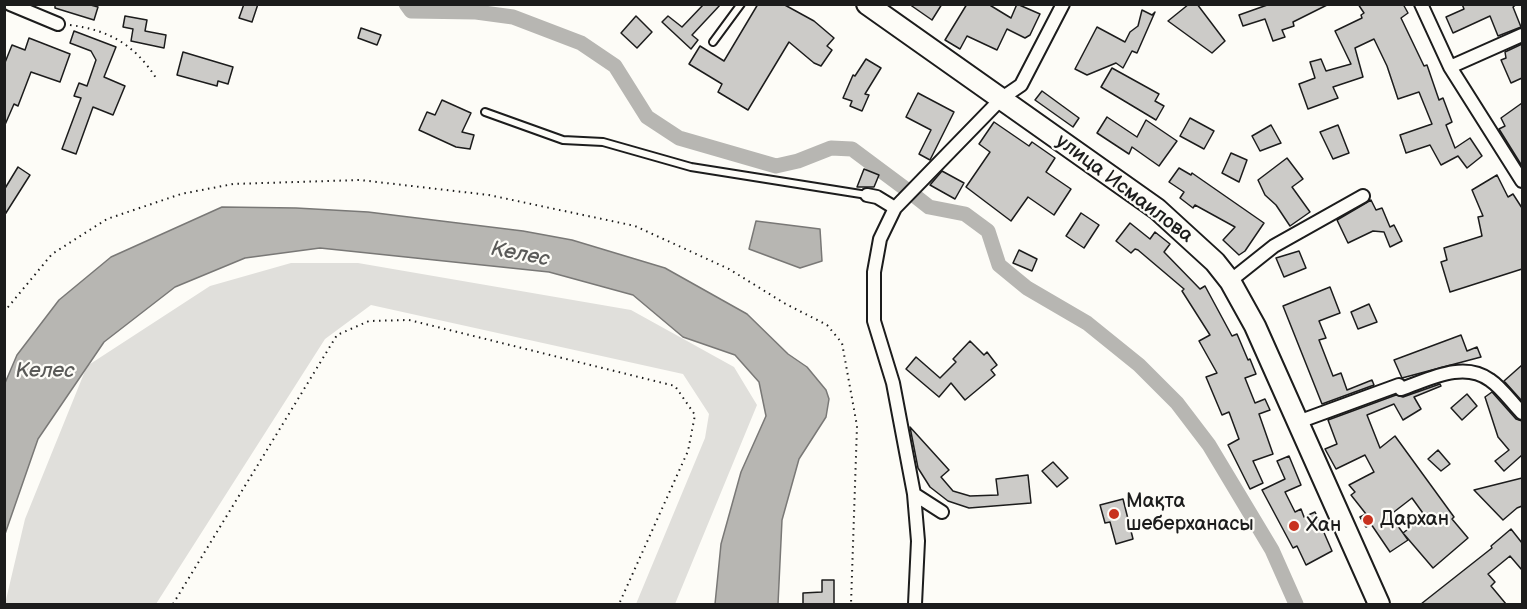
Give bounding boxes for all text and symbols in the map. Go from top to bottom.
street label: улица Исмаилова [1051,130,1197,248]
water label: Келес [489,237,551,273]
water label: Келес [15,359,75,385]
place label: Мақта шеберханасы [1126,490,1254,537]
marker: Мақта шеберханасы [1107,507,1121,521]
place label: Дархан [1380,508,1449,532]
marker: Дархан [1361,513,1375,527]
place label: Хан [1306,514,1341,538]
marker: Хан [1287,519,1301,533]

